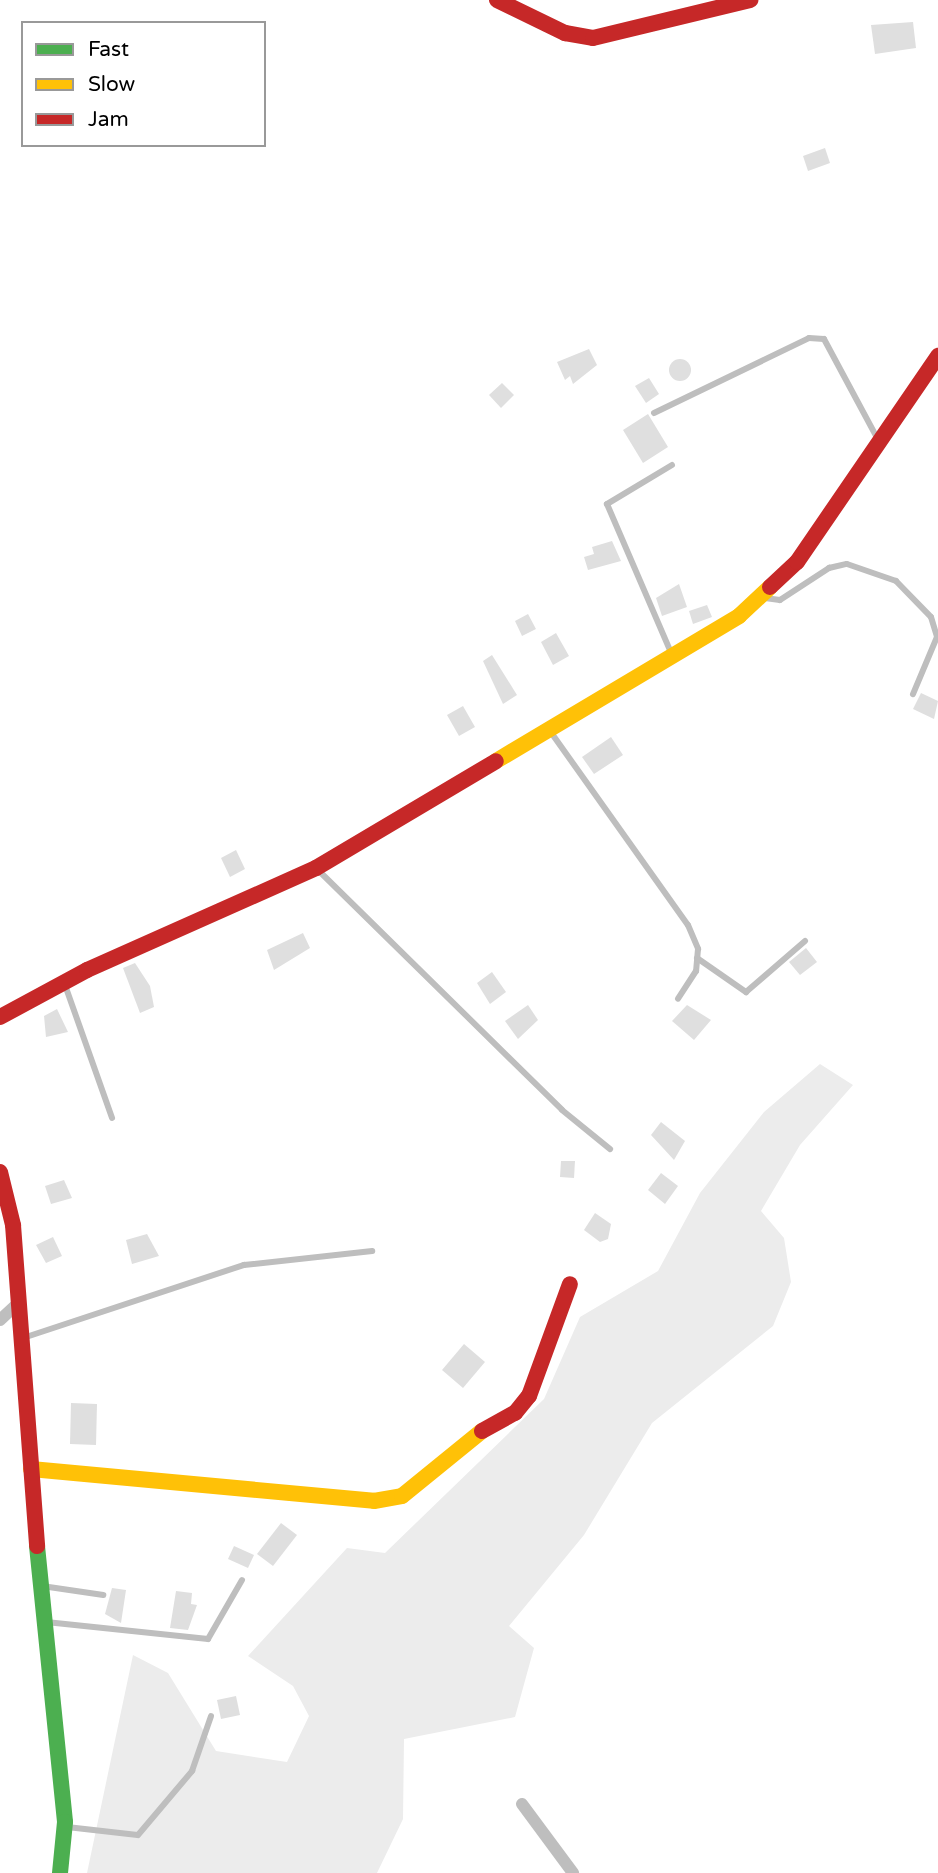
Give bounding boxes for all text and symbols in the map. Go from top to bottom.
legend [21,21,266,147]
text: Fast [88,37,129,62]
text: Slow [88,72,135,97]
text: Jam [88,107,129,132]

